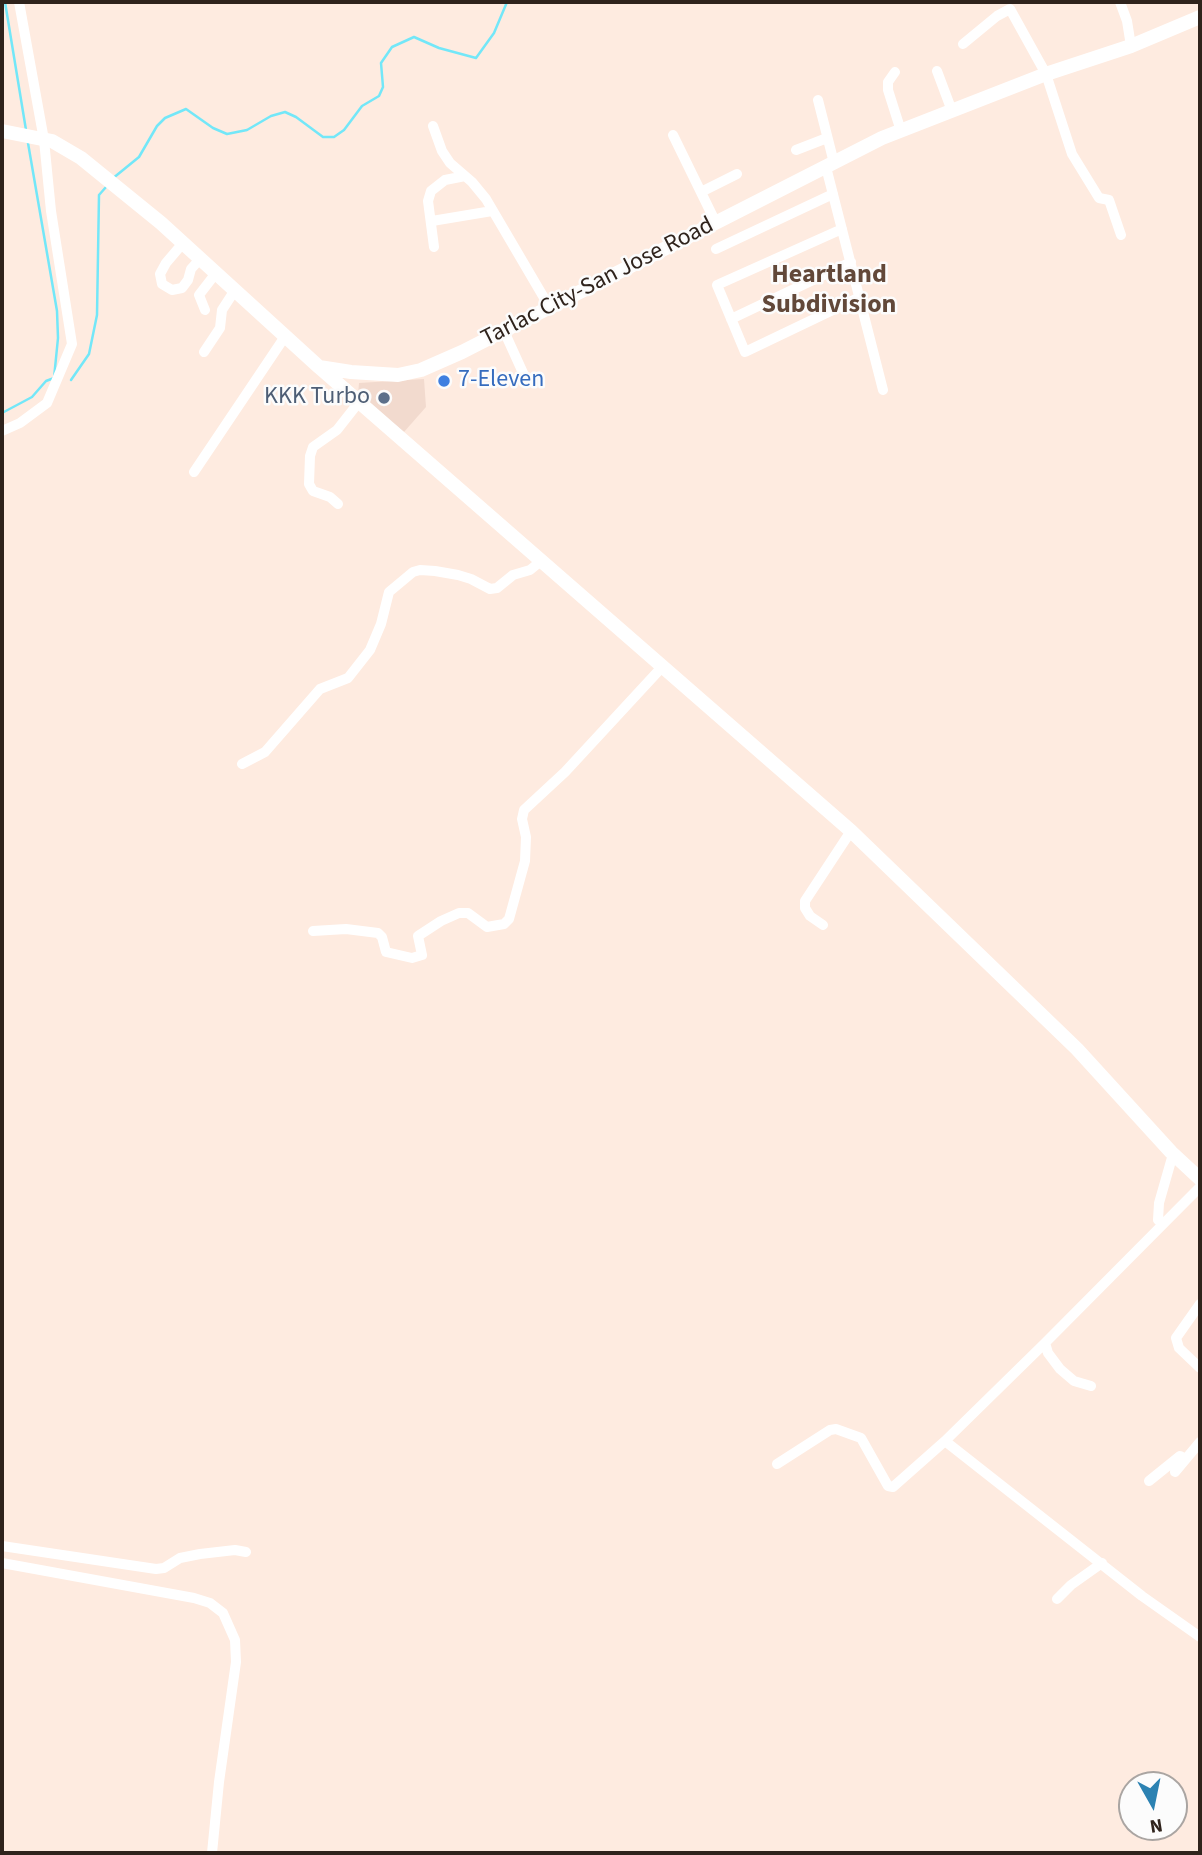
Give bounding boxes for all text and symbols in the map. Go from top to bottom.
street label: Tarlac City-San Jose Road [477,212,719,354]
district label: Heartland Subdivision [762,260,896,322]
place label: 7-Eleven [458,367,544,395]
marker: 7-Eleven [436,373,452,389]
place label: KKK Turbo [264,384,370,412]
marker: KKK Turbo [376,390,392,406]
north arrow [1118,1771,1188,1841]
text: N [1148,1811,1164,1840]

